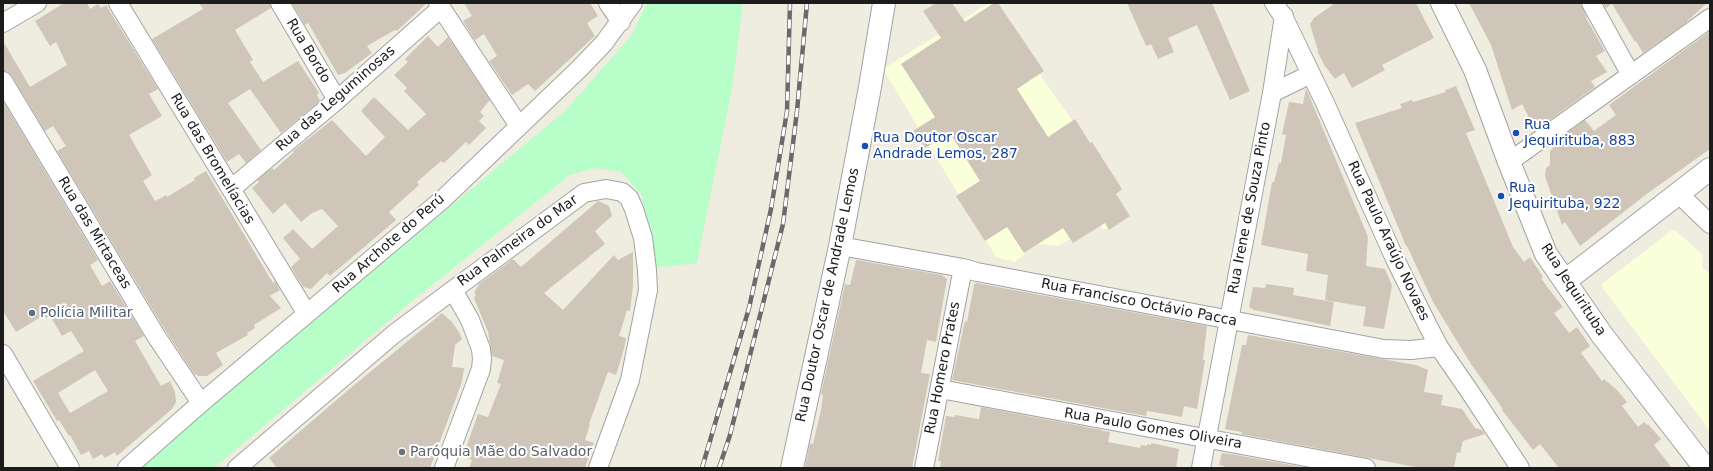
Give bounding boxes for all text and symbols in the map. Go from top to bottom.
street label: Rua Bordo [282,16,334,86]
street label: Rua das Leguminosas [273,43,399,155]
street label: Rua das Bromelíacias [166,90,258,228]
place label: Rua Jequirituba, 883 [1524,117,1635,150]
street label: Rua Irene de Souza Pinto [1225,121,1275,295]
marker: Rua Jequirituba, 883 [1511,128,1521,138]
place label: Rua Doutor Oscar Andrade Lemos, 287 [873,130,1018,162]
marker: Rua Doutor Oscar Andrade Lemos, 287 [860,141,870,151]
street label: Rua Paulo Araújo Novaes [1343,158,1433,324]
street label: Rua Doutor Oscar de Andrade Lemos [793,166,863,424]
street label: Rua das Mirtaceas [54,174,134,292]
place label: Rua Jequirituba, 922 [1509,180,1620,212]
street label: Rua Archote do Perú [330,191,448,297]
marker: Rua Jequirituba, 922 [1496,191,1506,201]
street label: Rua Palmeira do Mar [455,192,581,290]
street label: Rua Jequirituba [1537,241,1609,339]
street label: Rua Francisco Octávio Pacca [1040,276,1238,330]
street label: Rua Homero Prates [922,300,964,436]
place label: Polícia Militar [40,305,132,321]
marker: Polícia Militar [27,308,37,318]
street label: Rua Paulo Gomes Oliveira [1063,405,1243,453]
place label: Paróquia Mãe do Salvador [410,444,592,460]
marker: Paróquia Mãe do Salvador [397,447,407,457]

